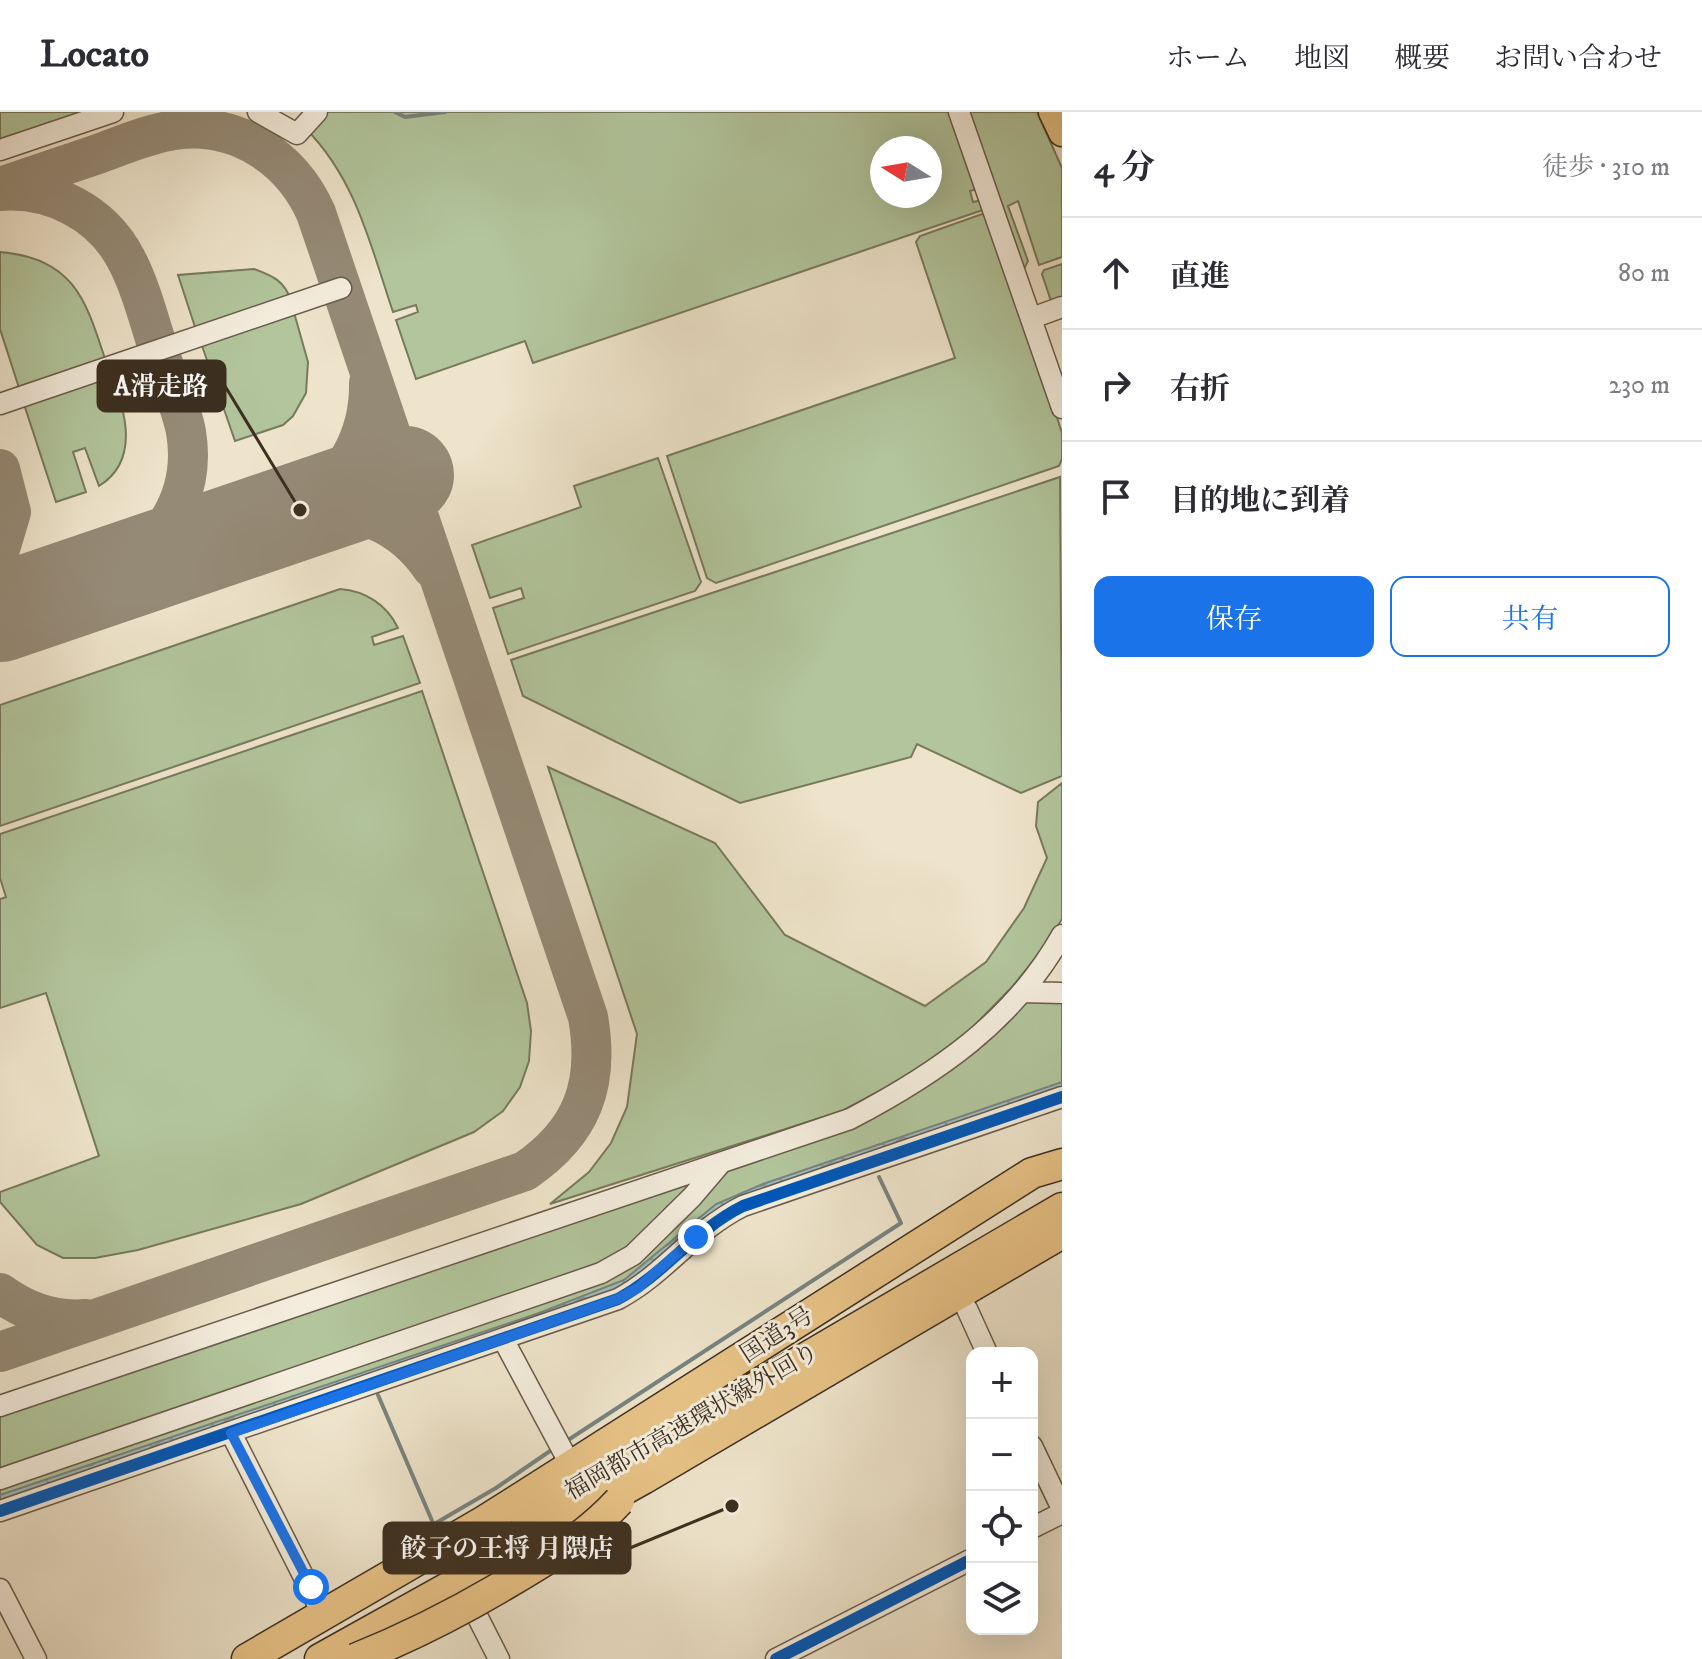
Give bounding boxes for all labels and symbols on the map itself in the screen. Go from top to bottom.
north arrow [870,136,942,208]
callout: A滑走路 [98,361,225,411]
text: A滑走路 [113,371,208,404]
route end [678,1219,714,1255]
street label: 国道3号 [735,1300,819,1370]
street label: 福岡都市高速環状線外回り [560,1337,824,1507]
callout: 餃子の王将 月隈店 [384,1523,630,1573]
text: 餃子の王将 月隈店 [400,1533,614,1566]
route start [293,1569,329,1605]

